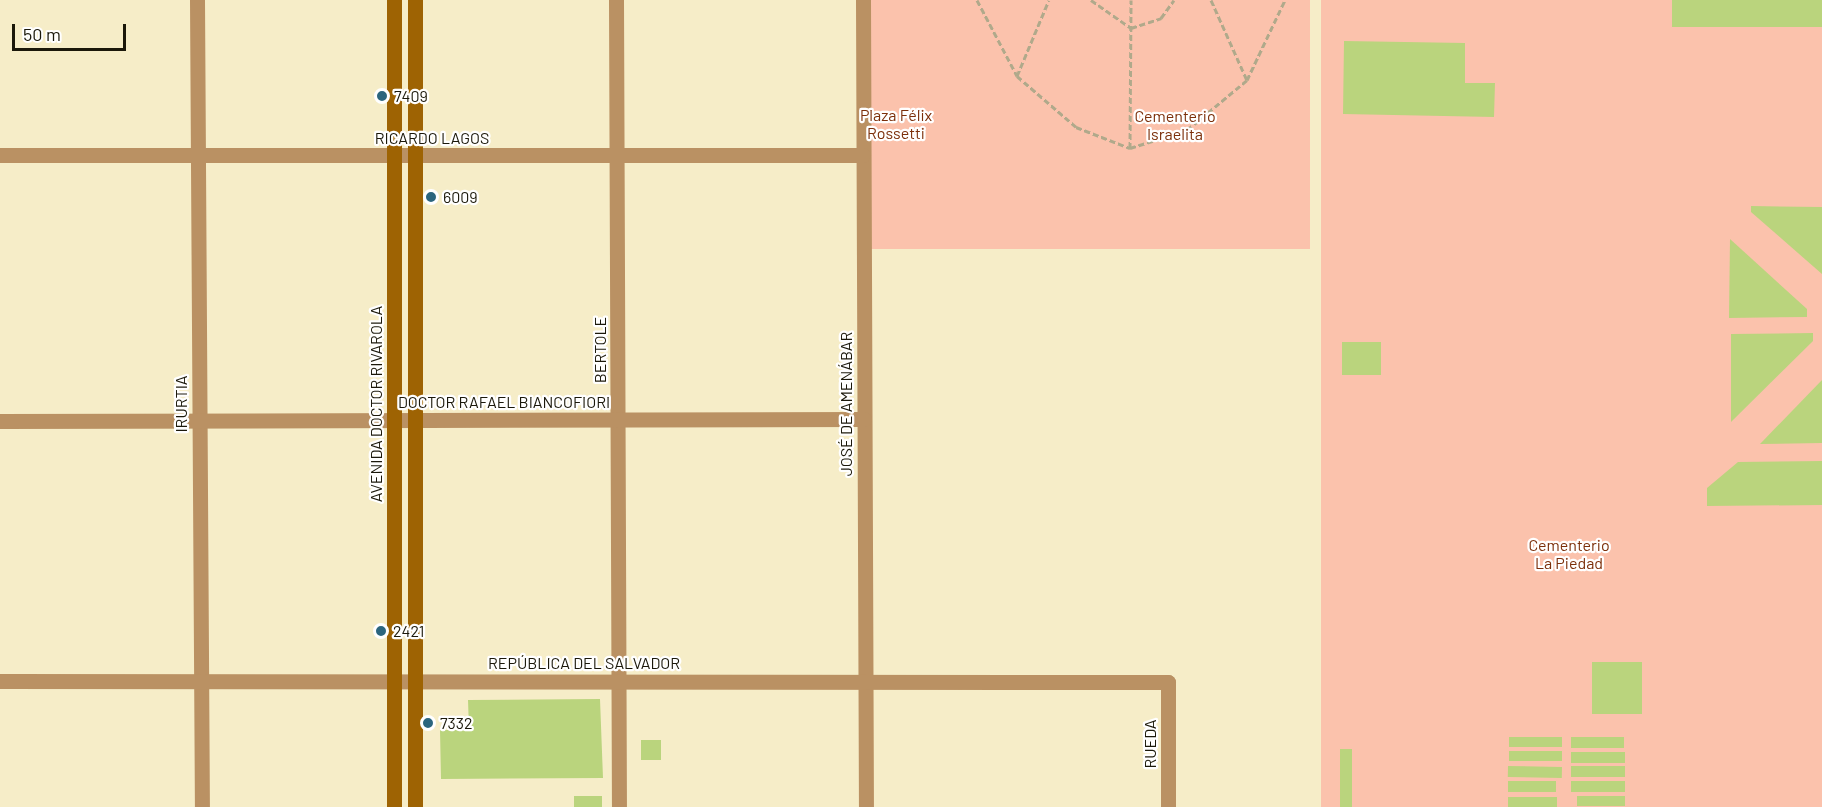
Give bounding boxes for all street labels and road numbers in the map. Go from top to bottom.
street label: RICARDO LAGOS [375,128,489,148]
street label: AVENIDA DOCTOR RIVAROLA [366,306,386,502]
street label: BERTOLE [590,317,610,383]
street label: JOSÉ DE AMENÁBAR [836,332,856,476]
street label: IRURTIA [171,375,191,433]
street label: DOCTOR RAFAEL BIANCOFIORI [398,392,610,412]
street label: REPÚBLICA DEL SALVADOR [488,653,680,673]
street label: RUEDA [1140,719,1160,769]

